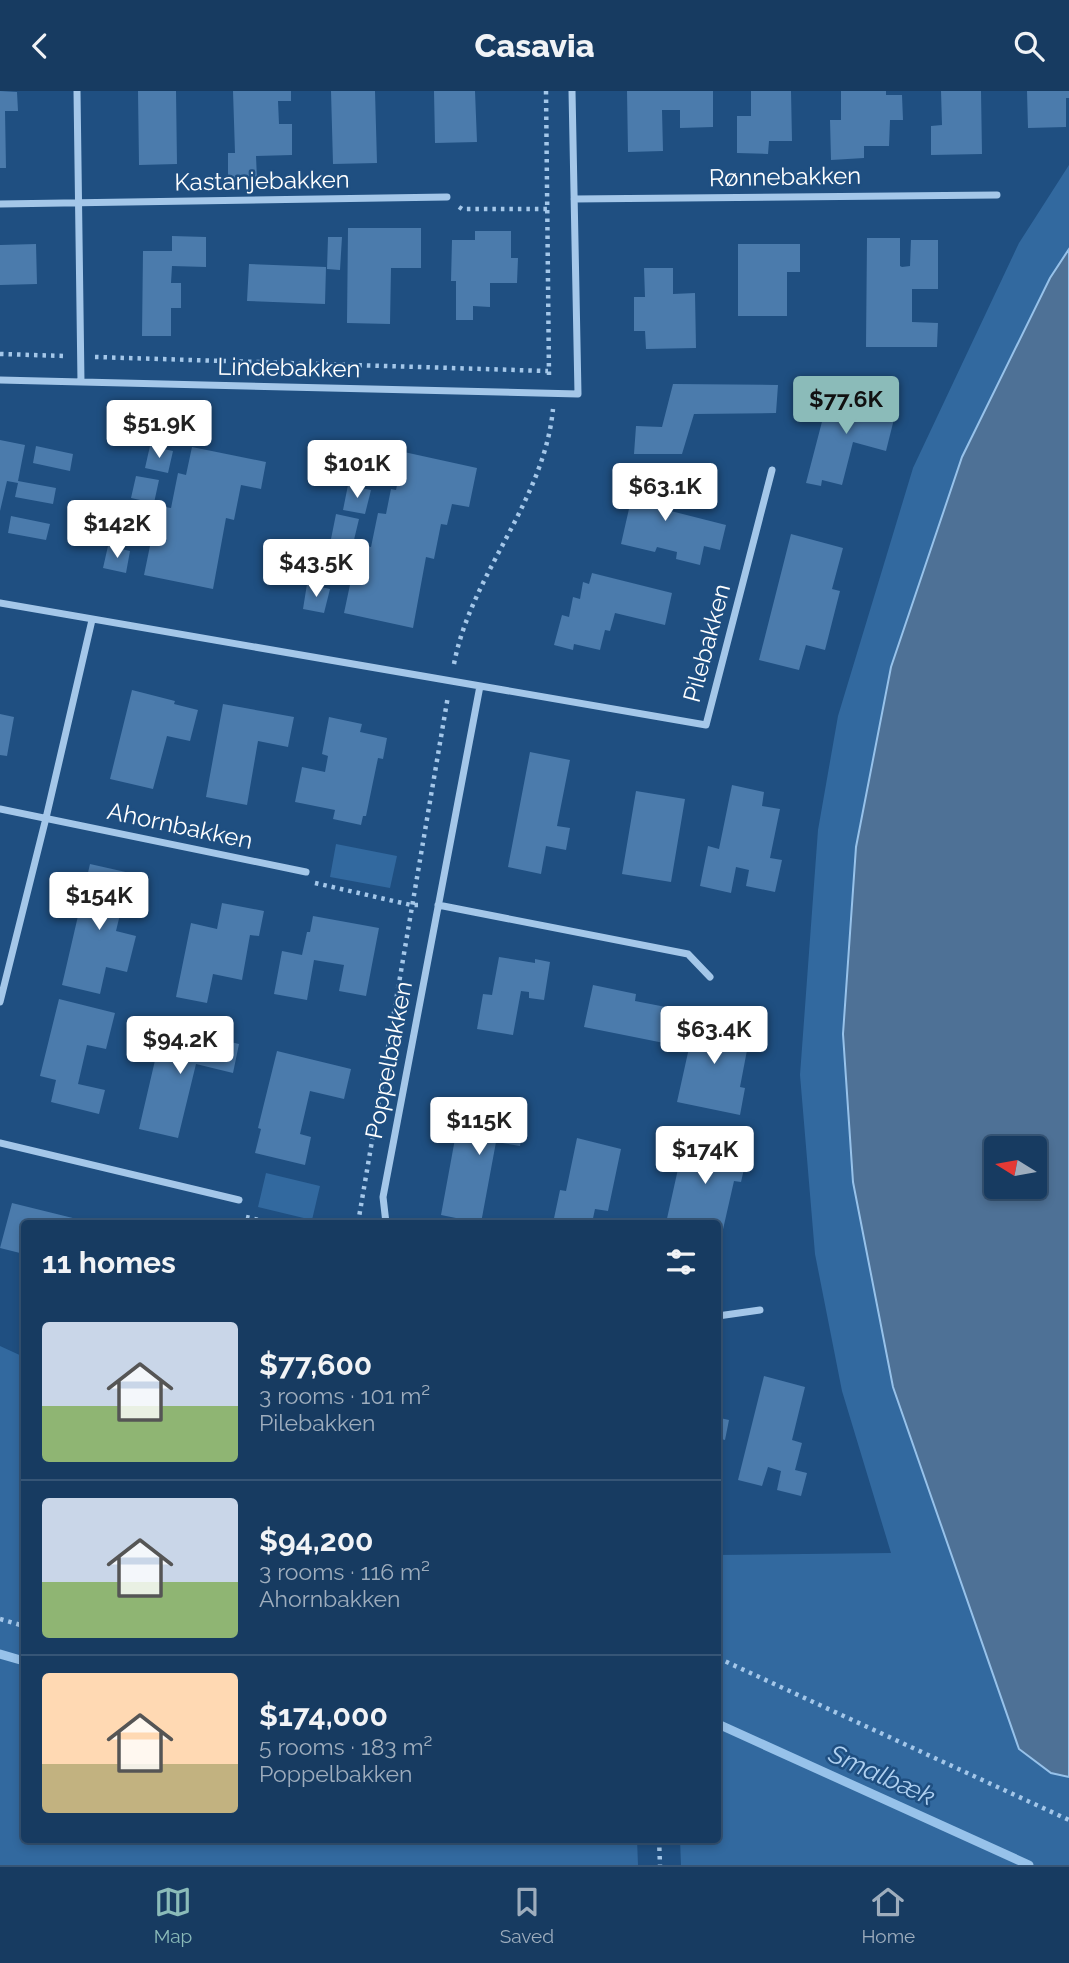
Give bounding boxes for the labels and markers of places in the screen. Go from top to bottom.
pin: $77.6K [789,377,903,436]
pin: $51.9K [102,401,216,460]
pin: $101K [308,441,406,500]
pin: $63.1K [608,463,722,523]
pin: $142K [68,501,166,560]
pin: $43.5K [259,539,373,599]
pin: $154K [50,873,148,932]
pin: $63.4K [657,1007,771,1066]
pin: $94.2K [123,1017,237,1076]
pin: $115K [430,1097,528,1157]
pin: $174K [656,1127,754,1186]

